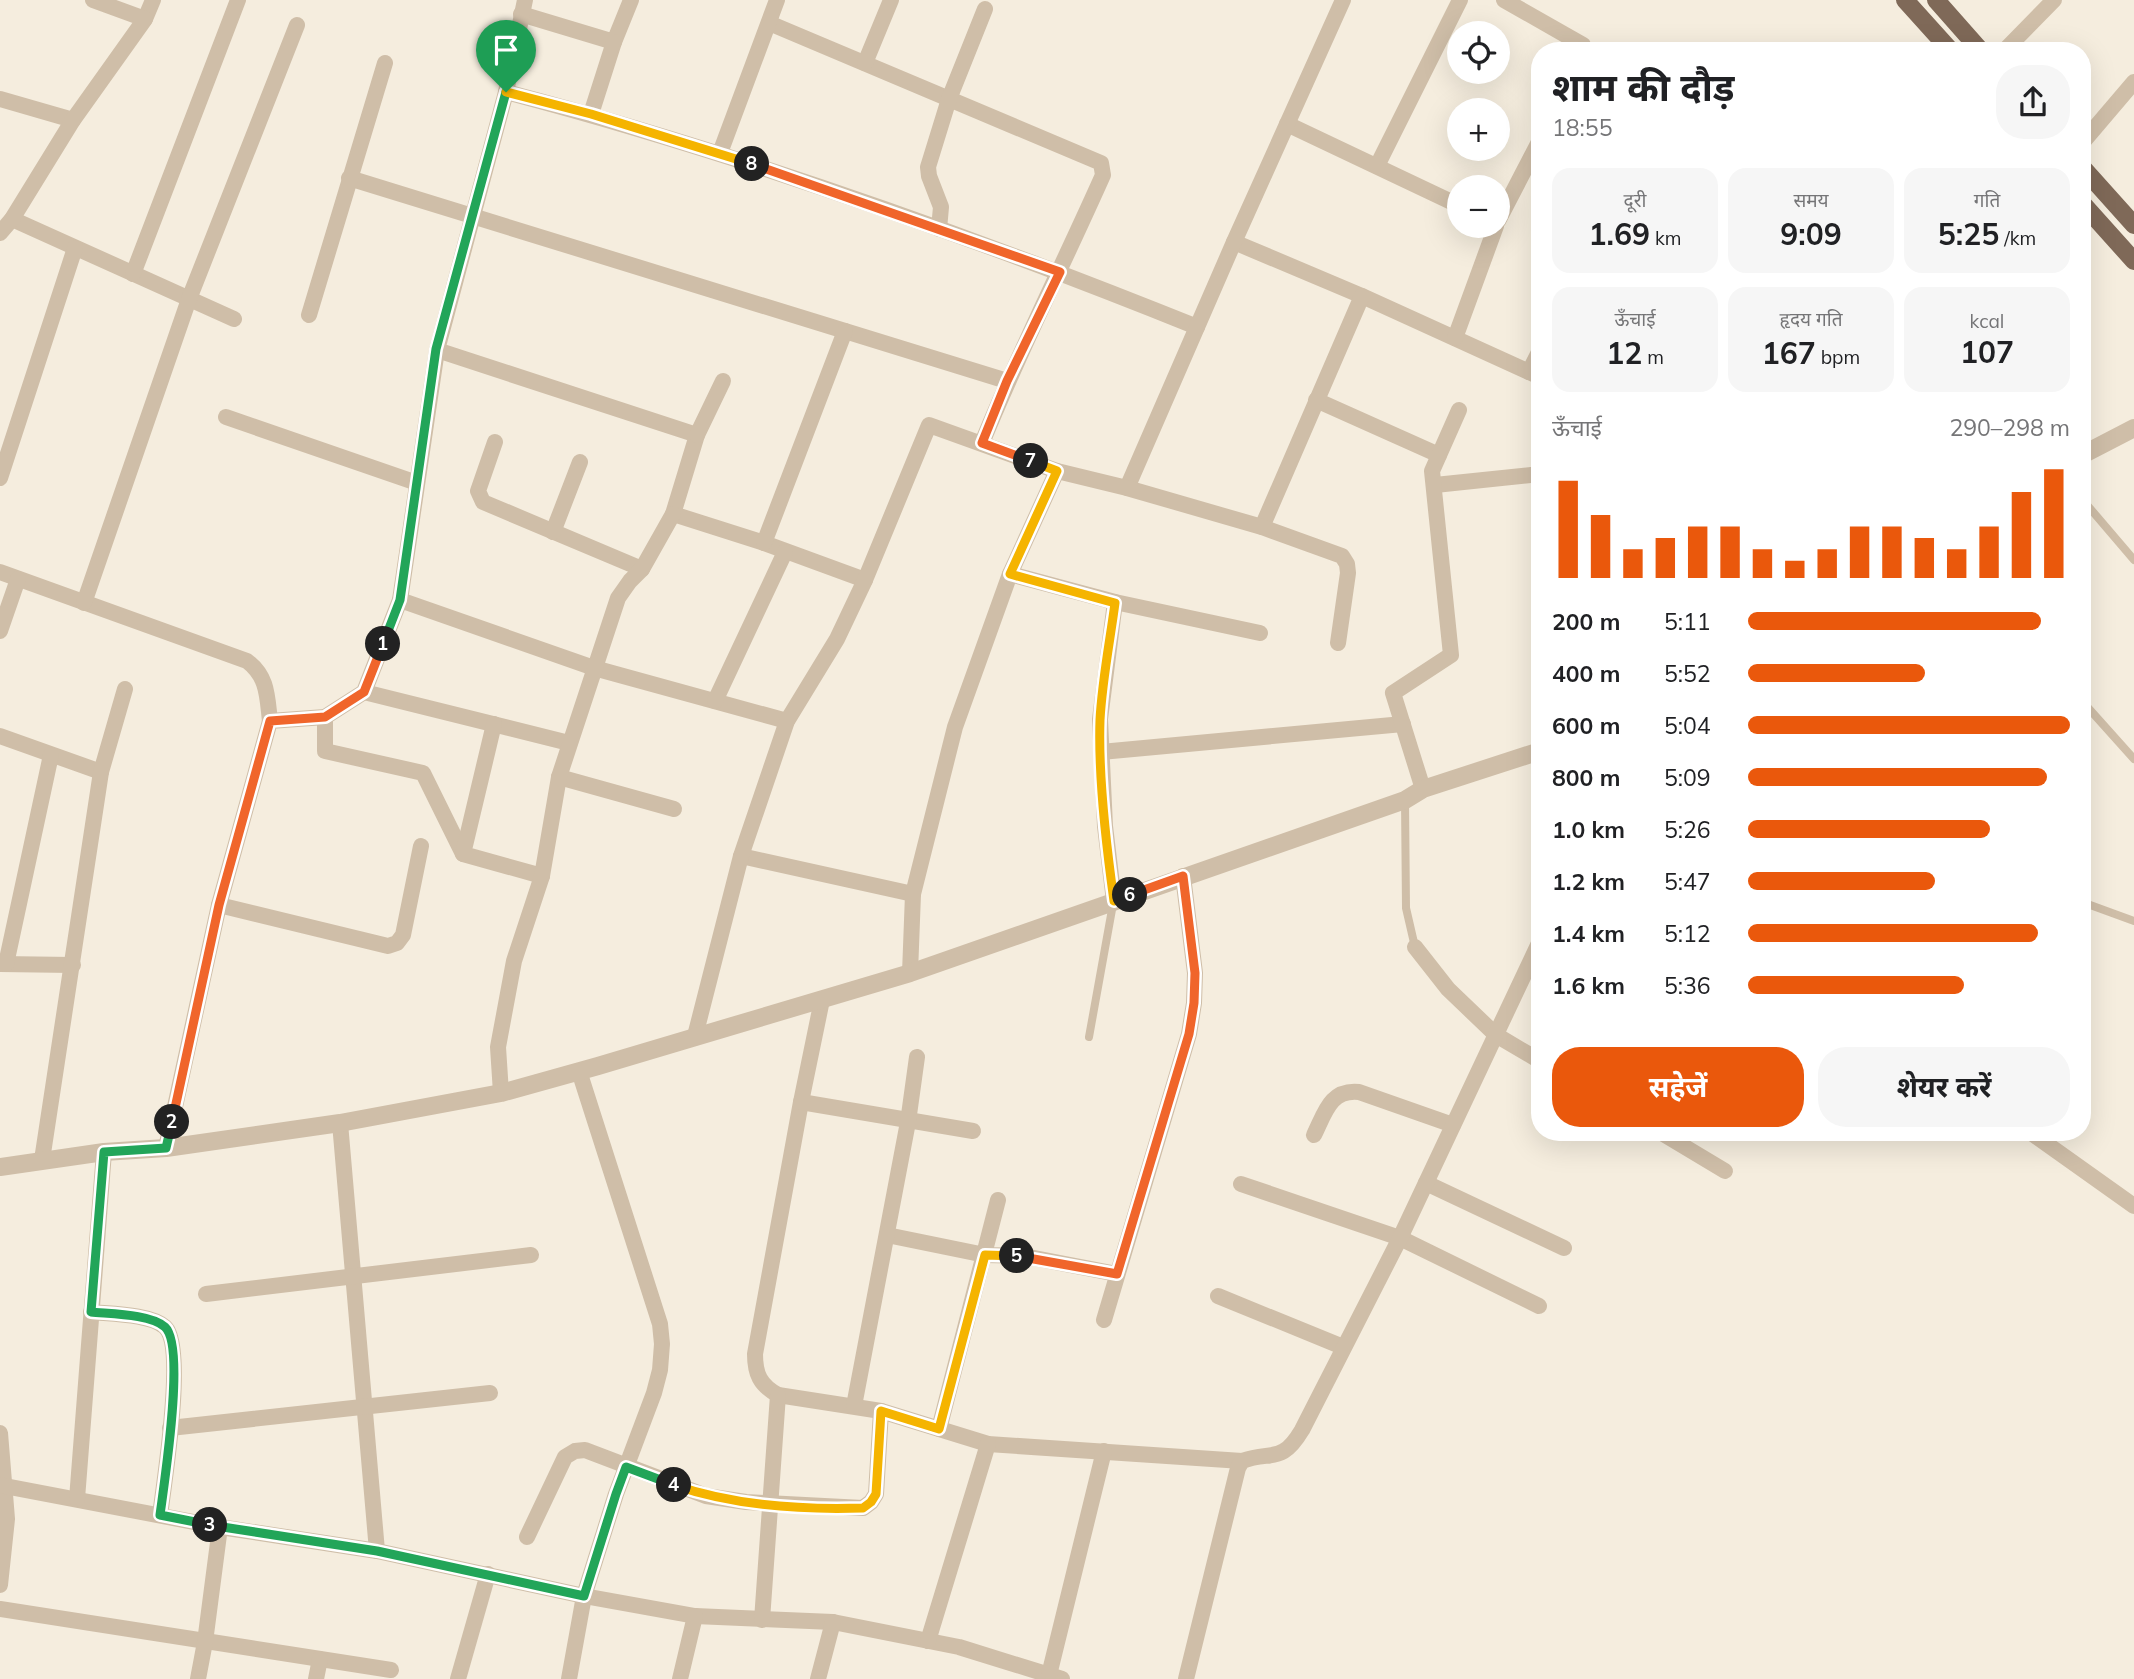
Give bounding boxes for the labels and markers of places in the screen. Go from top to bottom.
pin [476,20,536,92]
pin: 8 [734,146,770,182]
pin: 7 [1014,444,1048,478]
pin: 1 [366,626,400,662]
pin: 6 [1112,878,1148,912]
pin: 2 [154,1104,190,1140]
pin: 5 [1000,1238,1034,1274]
pin: 4 [656,1468,692,1502]
pin: 3 [192,1508,228,1542]

